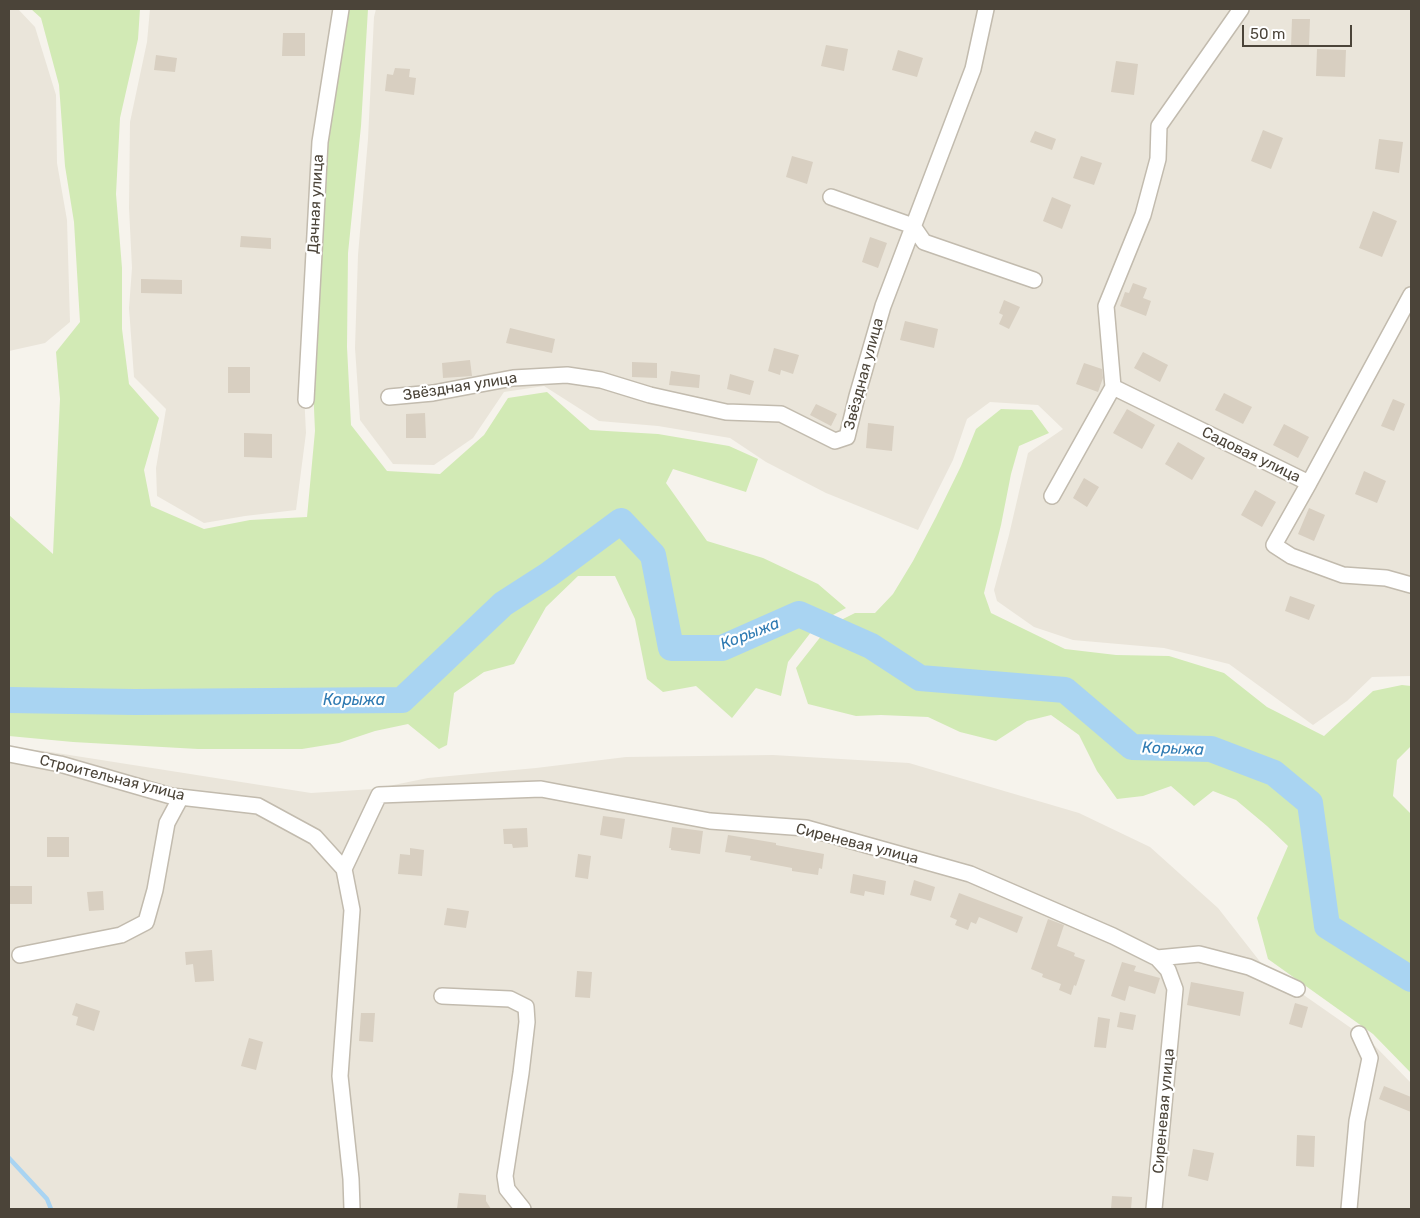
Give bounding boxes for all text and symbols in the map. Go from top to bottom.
scale bar [1245,15,1355,47]
text: 50 m [1250,25,1285,43]
street label: Дачная улица [304,154,328,254]
street label: Звёздная улица [840,316,888,432]
street label: Звёздная улица [402,369,518,405]
street label: Садовая улица [1199,423,1303,487]
water label: Корыжа [718,614,782,654]
water label: Корыжа [323,690,385,710]
water label: Корыжа [1142,738,1204,760]
street label: Строительная улица [38,751,186,805]
street label: Сиреневая улица [794,820,920,868]
street label: Сиреневая улица [1150,1048,1178,1174]

